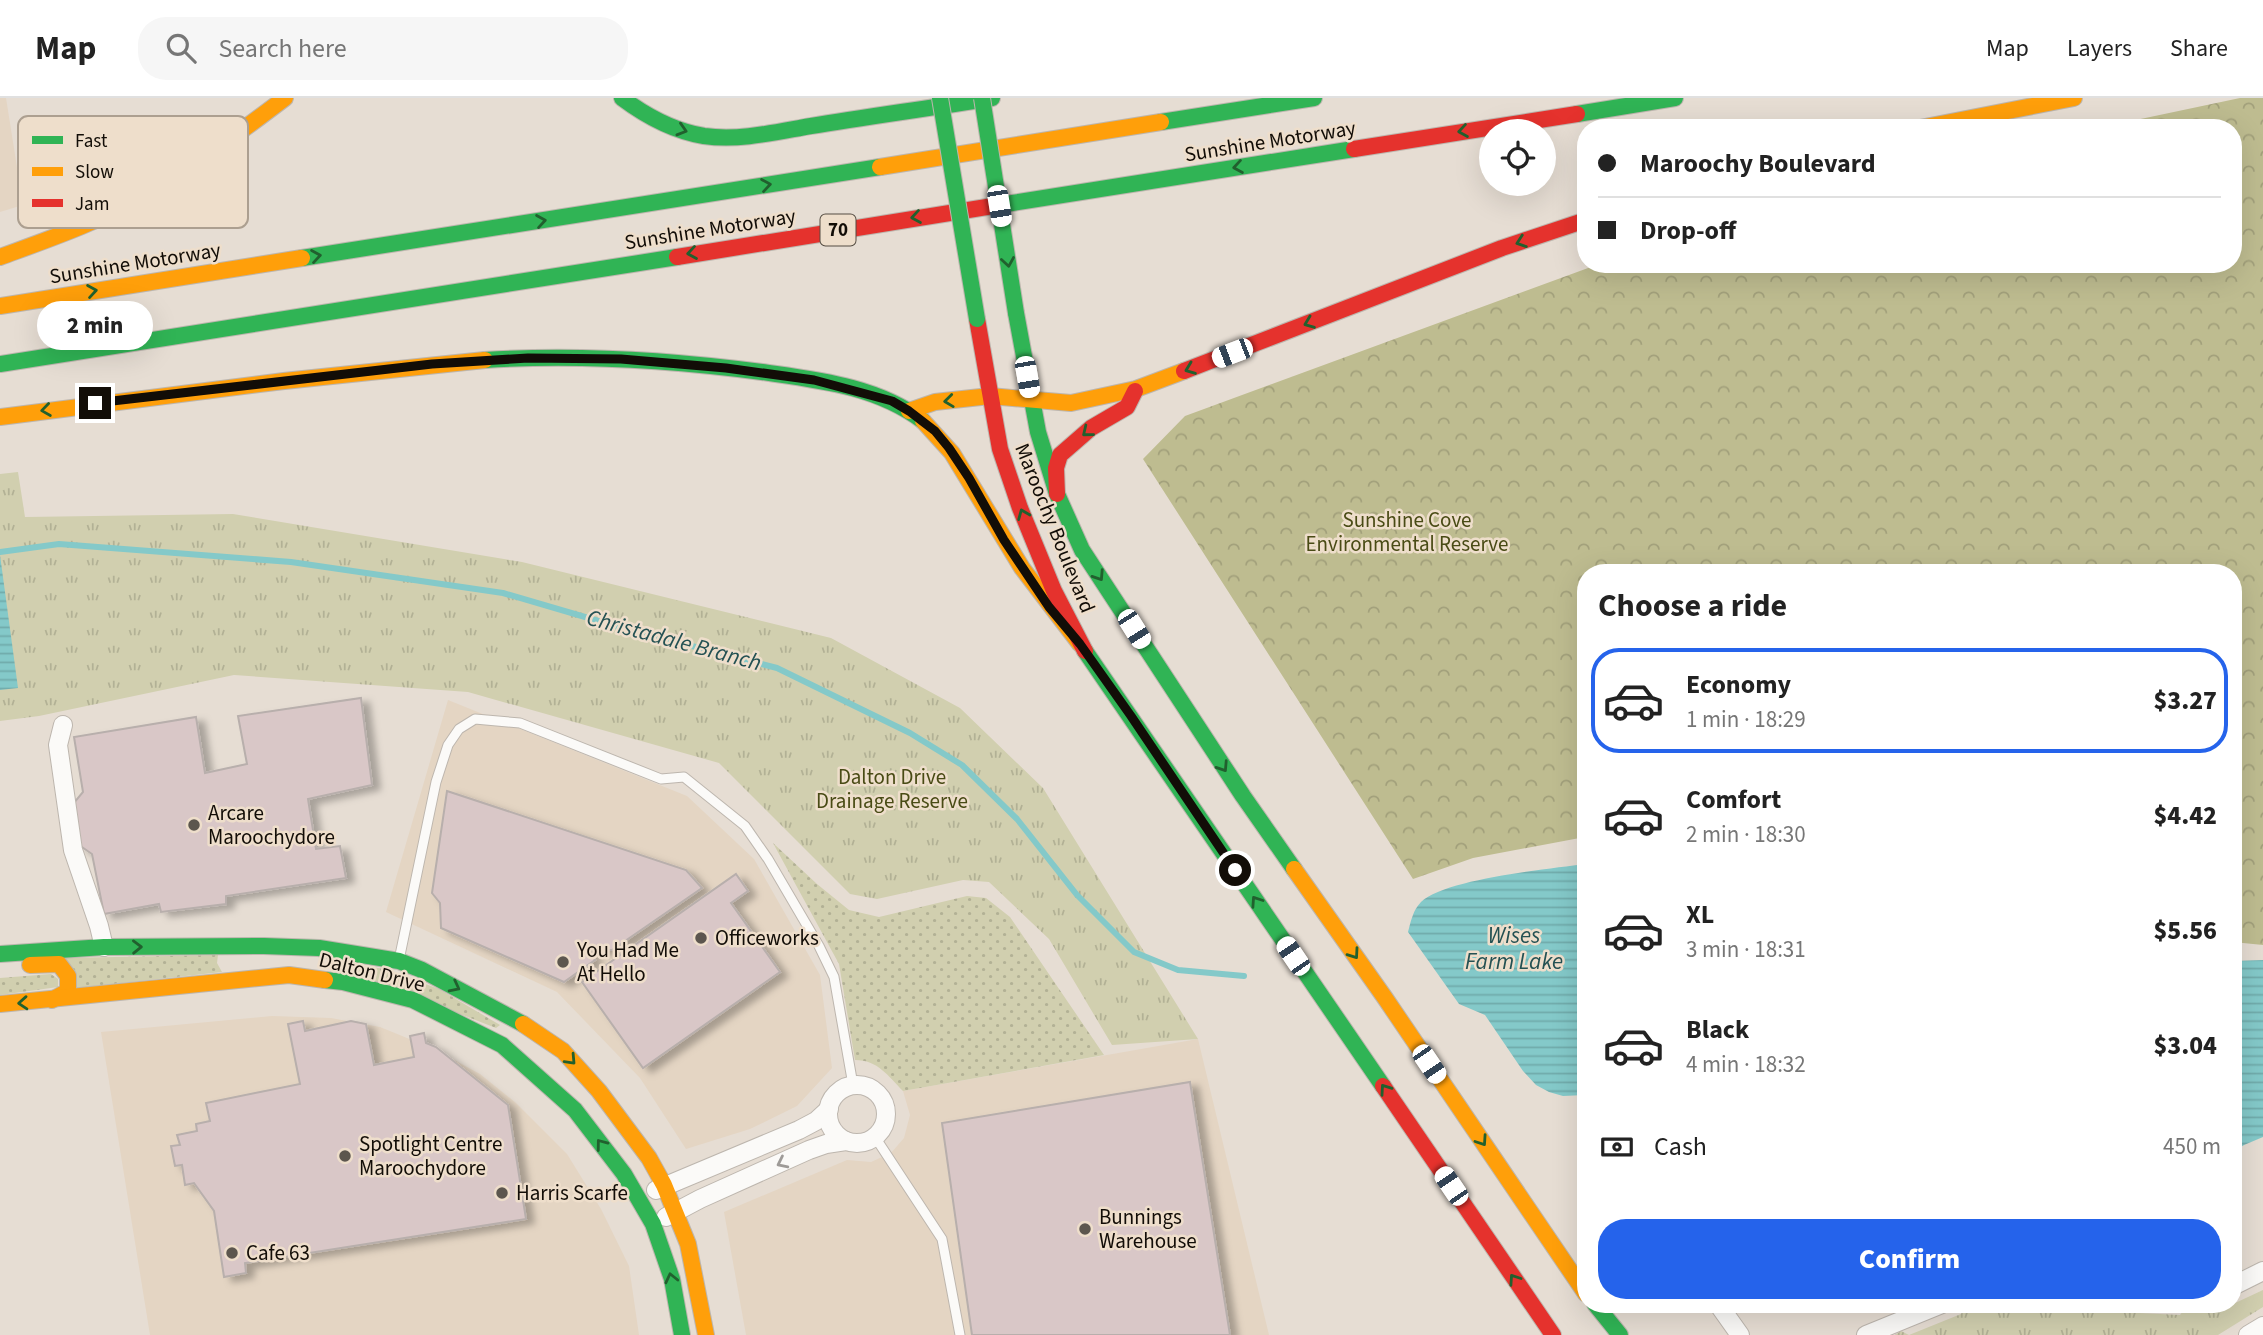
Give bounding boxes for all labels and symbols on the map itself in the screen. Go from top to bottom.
street label: Sunshine Motorway [1182,113,1358,169]
legend [18,116,248,228]
one-way arrow [676,121,688,136]
one-way arrow [1457,123,1469,138]
text: Fast [75,128,108,155]
text: Slow [75,159,114,186]
one-way arrow [1232,159,1244,174]
one-way arrow [760,178,772,193]
car [986,184,1013,228]
text: Jam [75,191,109,218]
street label: Sunshine Motorway [622,201,798,257]
one-way arrow [911,210,922,225]
one-way arrow [535,214,547,229]
road number: 70 [820,214,856,246]
one-way arrow [1515,234,1528,248]
street label: Sunshine Motorway [47,235,223,291]
one-way arrow [686,245,698,260]
one-way arrow [310,249,322,264]
one-way arrow [1000,256,1015,268]
one-way arrow [86,284,98,299]
callout: 2 min [37,302,153,350]
one-way arrow [1303,315,1315,329]
car [1209,336,1256,370]
car [1014,354,1041,400]
one-way arrow [1184,361,1196,375]
route end [79,387,111,419]
one-way arrow [943,393,955,408]
one-way arrow [40,403,52,418]
one-way arrow [1082,424,1094,437]
street label: Maroochy Boulevard [1007,439,1103,617]
park label: Sunshine Cove Environmental Reserve [1306,505,1508,559]
one-way arrow [1017,509,1031,521]
one-way arrow [1091,569,1104,582]
water label: Christadale Branch [583,601,765,679]
car [1114,606,1155,652]
one-way arrow [1215,759,1228,772]
park label: Dalton Drive Drainage Reserve [816,762,968,816]
place label: Arcare Maroochydore [208,798,335,852]
marker: Arcare Maroochydore [186,817,202,833]
route start [1219,854,1251,886]
one-way arrow [1252,896,1264,909]
water label: Wises Farm Lake [1465,919,1563,978]
place label: Officeworks [715,923,819,953]
marker: Officeworks [693,930,709,946]
car [1273,933,1314,979]
place label: You Had Me At Hello [576,935,679,989]
one-way arrow [132,939,143,955]
street label: Dalton Drive [316,944,428,1000]
one-way arrow [1345,946,1358,959]
marker: You Had Me At Hello [555,954,571,970]
one-way arrow [448,979,461,993]
one-way arrow [17,995,28,1010]
car [1409,1041,1450,1087]
one-way arrow [562,1051,575,1064]
one-way arrow [1381,1084,1393,1097]
place label: Spotlight Centre Maroochydore [359,1129,502,1183]
one-way arrow [1474,1133,1486,1146]
one-way arrow [596,1139,609,1152]
marker: Spotlight Centre Maroochydore [337,1148,353,1164]
one-way arrow [777,1155,789,1169]
car [1431,1163,1472,1209]
place label: Harris Scarfe [516,1178,628,1208]
marker: Harris Scarfe [494,1185,510,1201]
place label: Bunnings Warehouse [1099,1202,1197,1256]
marker: Bunnings Warehouse [1077,1221,1093,1237]
place label: Cafe 63 [246,1238,310,1268]
marker: Cafe 63 [224,1245,240,1261]
one-way arrow [665,1272,679,1284]
one-way arrow [1509,1273,1522,1286]

